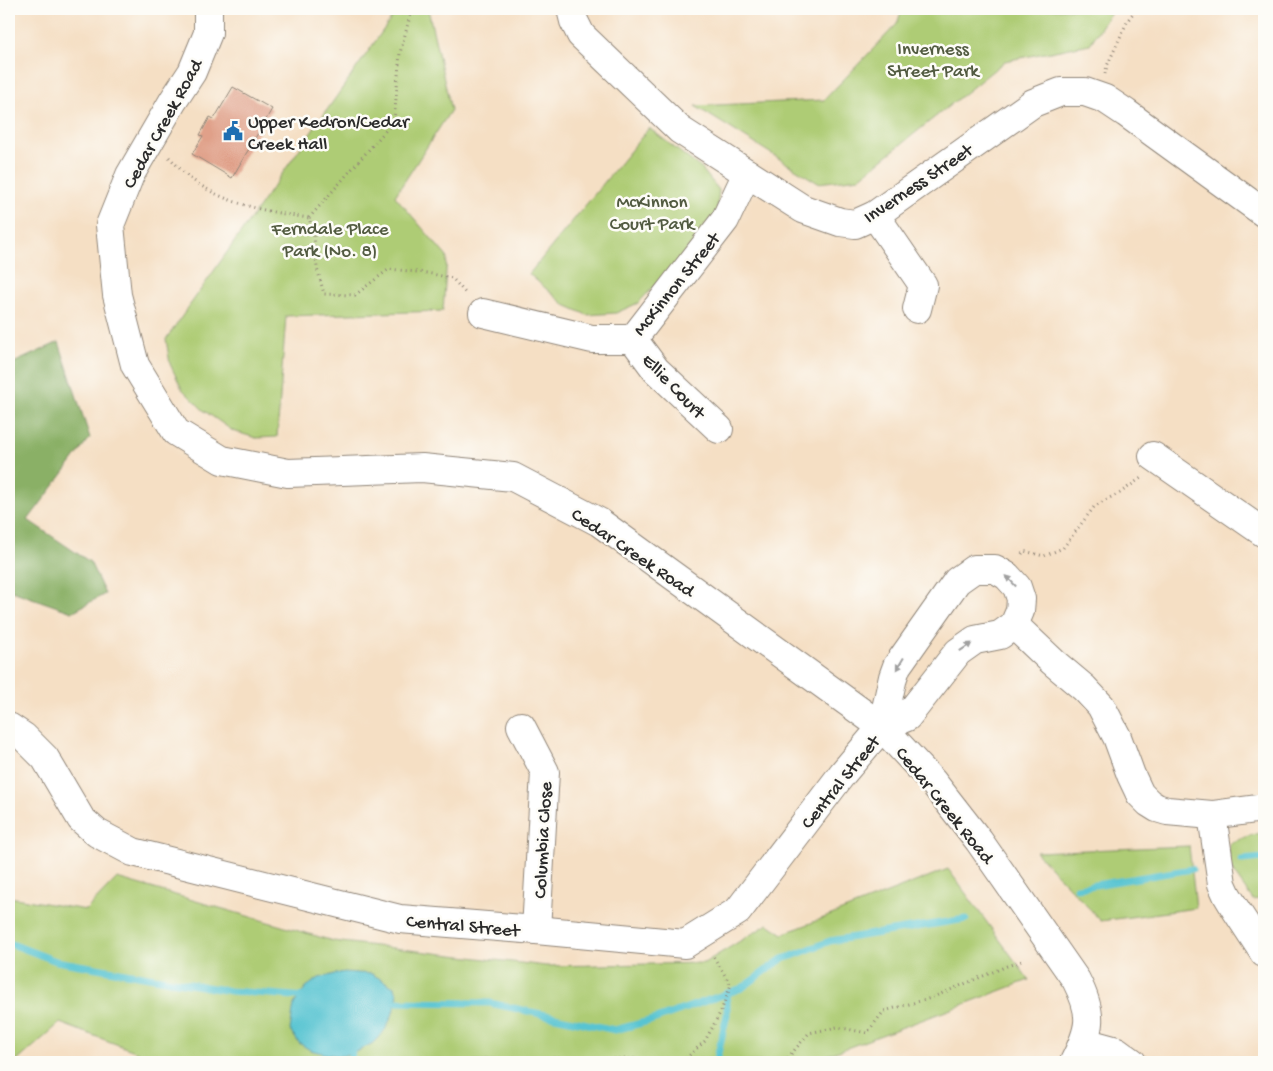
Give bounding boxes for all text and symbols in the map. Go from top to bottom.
park label: Inverness Street Park [887,39,980,84]
street label: Cedar Creek Road [119,54,210,193]
place label: Upper Kedron/Cedar Creek Hall [248,112,411,157]
public building icon: Upper Kedron/Cedar Creek Hall [222,120,244,142]
street label: Inverness Street [860,139,980,230]
park label: McKinnon Court Park [610,192,696,237]
park label: Ferndale Place Park (No. 8) [271,219,389,264]
street label: McKinnon Street [629,227,728,342]
street label: Ellie Court [636,350,711,427]
street label: Cedar Creek Road [566,504,700,605]
one-way arrow [1005,575,1017,587]
one-way arrow [959,642,973,651]
one-way arrow [895,657,904,670]
street label: Central Street [797,730,888,835]
street label: Cedar Creek Road [889,743,999,871]
street label: Columbia Close [530,781,559,899]
street label: Central Street [405,911,522,944]

